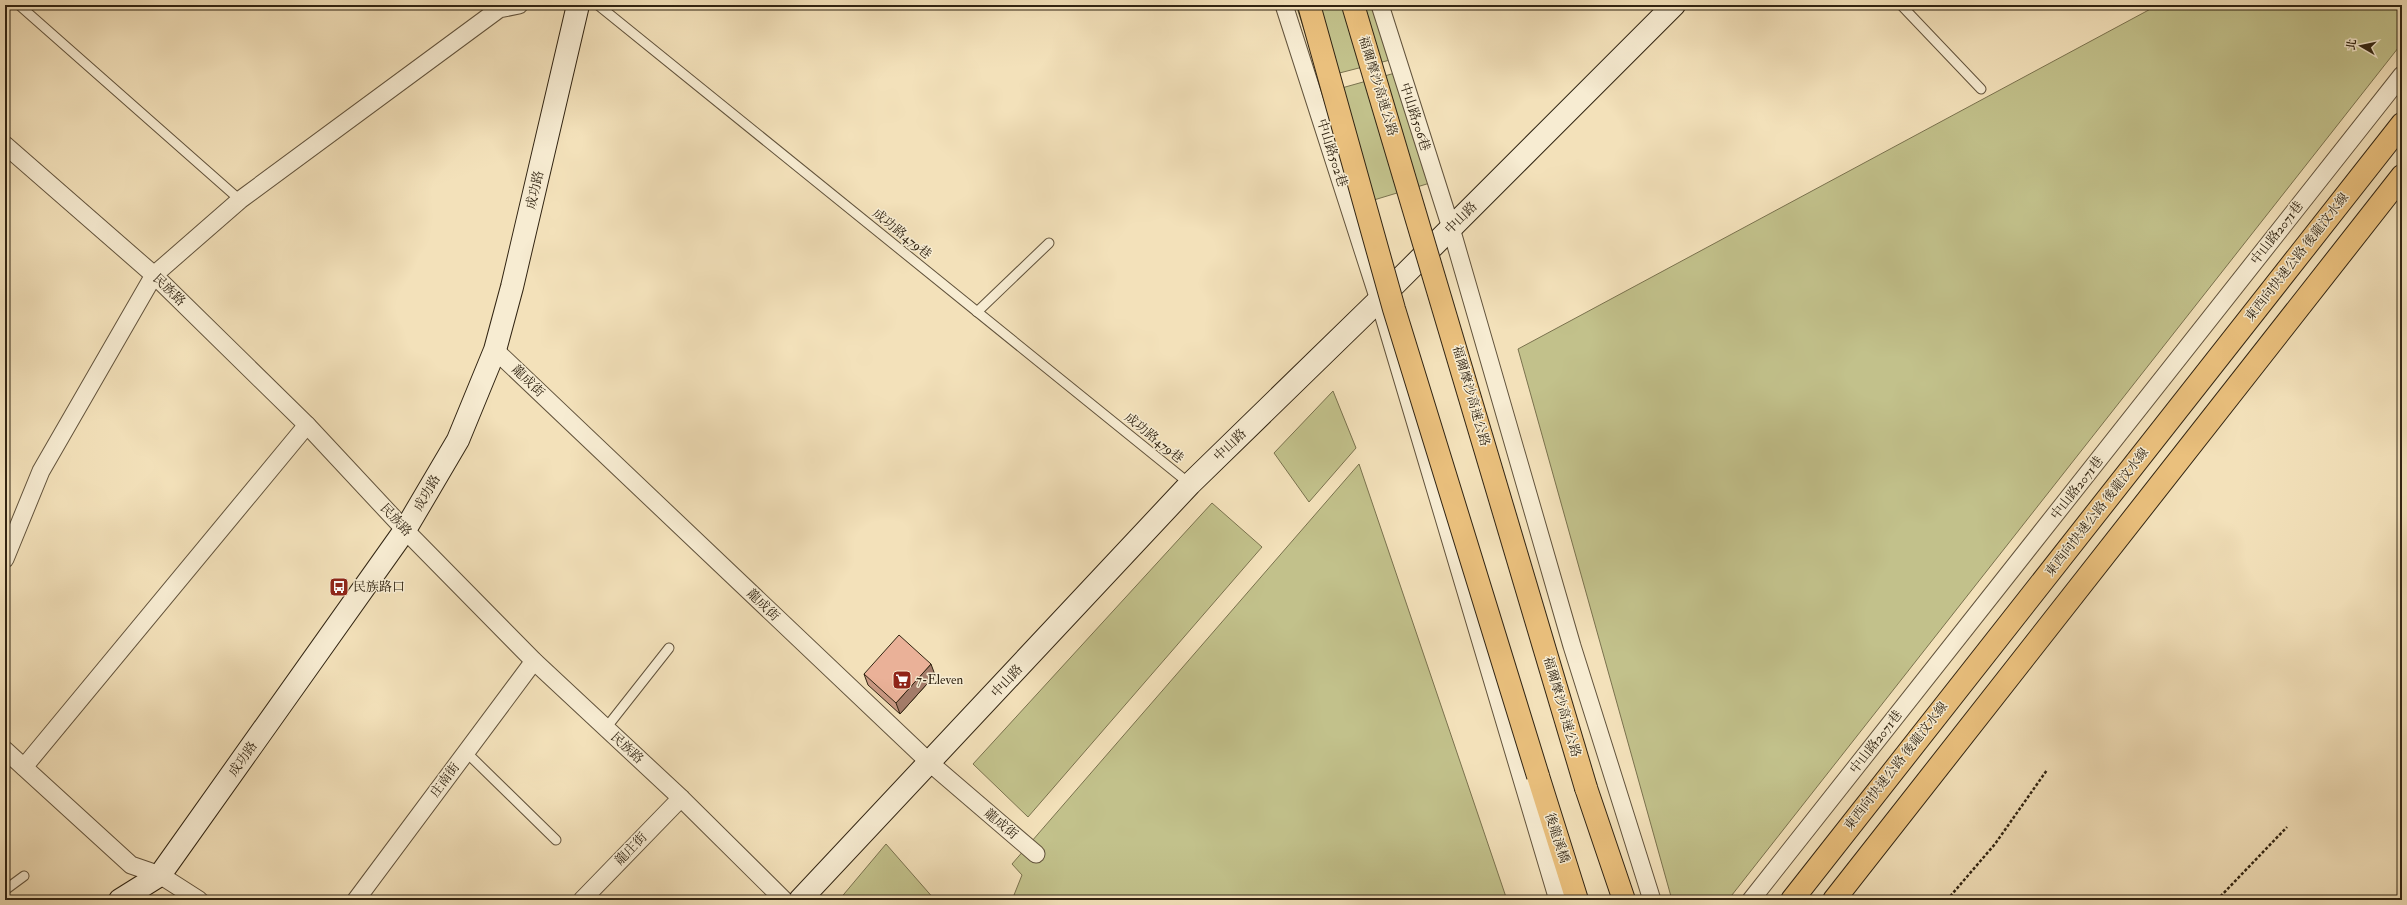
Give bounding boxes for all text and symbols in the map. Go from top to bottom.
north arrow [2341,26,2381,66]
street label: 福爾摩沙高速公路 [1355,34,1401,138]
text: 北 [2344,38,2359,51]
street label: 中山路506巷 [1396,81,1434,153]
street label: 中山路502巷 [1313,117,1351,189]
street label: 成功路 [523,169,547,211]
street label: 東西向快速公路 後龍汶水線 [2242,190,2352,324]
street label: 中山路2071巷 [2247,198,2307,268]
street label: 中山路 [1442,199,1480,237]
street label: 成功路479巷 [869,205,935,263]
street label: 民族路 [149,271,189,309]
street label: 福爾摩沙高速公路 [1449,344,1493,448]
street label: 龍成街 [508,362,548,400]
street label: 成功路479巷 [1121,409,1187,467]
street label: 中山路 [1210,426,1250,464]
street label: 東西向快速公路 後龍汶水線 [2042,445,2152,579]
street label: 中山路2071巷 [2047,453,2107,523]
street label: 成功路 [410,472,444,514]
street label: 民族路 [377,500,415,540]
bus stop icon: 民族路口 [328,576,350,598]
place label: 民族路口 [353,579,405,595]
street label: 龍成街 [743,586,783,624]
street label: 福爾摩沙高速公路 [1540,655,1584,759]
street label: 中山路 [988,661,1026,701]
supermarket icon: 7-Eleven [891,669,913,691]
place label: 7-Eleven [916,672,963,688]
street label: 東西向快速公路 後龍汶水線 [1841,699,1951,833]
street label: 中山路2071巷 [1846,707,1906,777]
street label: 民族路 [607,729,647,767]
street label: 成功路 [225,738,261,780]
street label: 庄南街 [427,760,463,800]
street label: 龍成街 [981,805,1021,843]
street label: 後龍溪橋 [1541,811,1573,865]
street label: 龍庄街 [612,829,650,869]

